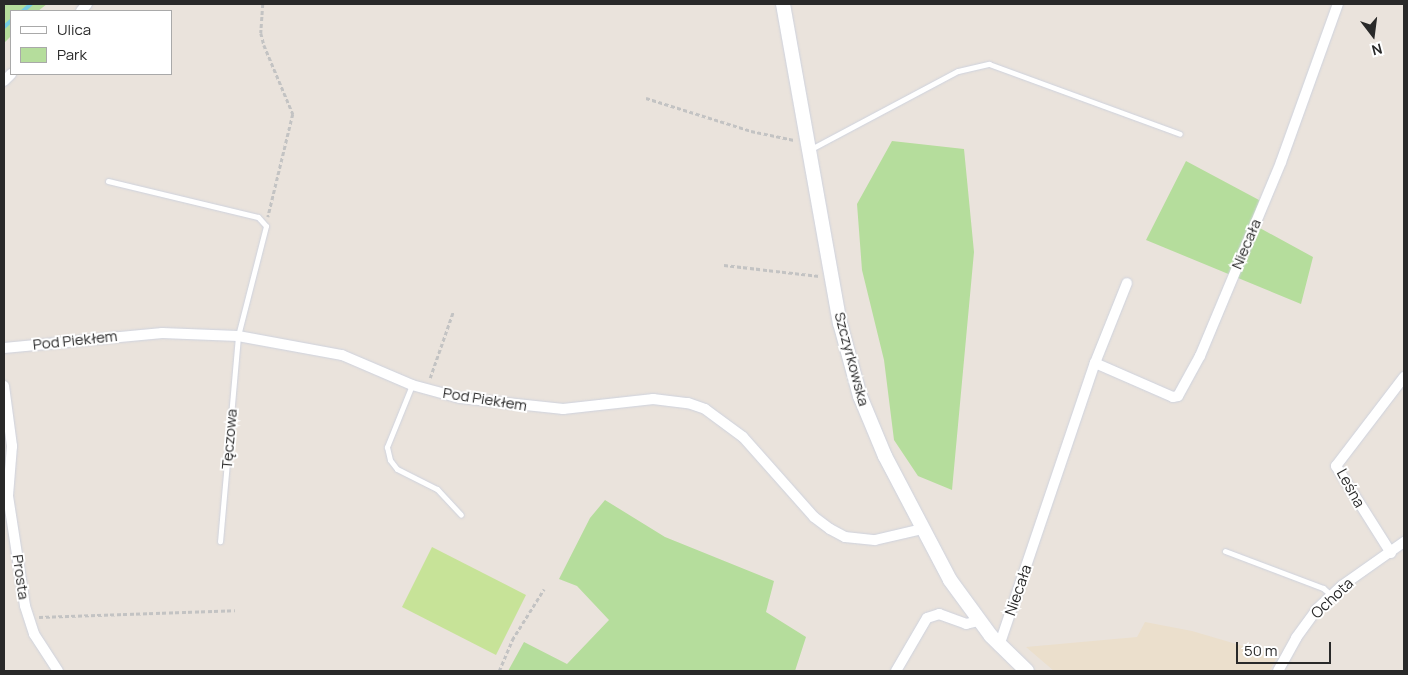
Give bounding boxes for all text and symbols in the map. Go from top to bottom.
legend [10,10,172,75]
north arrow [1348,10,1398,60]
text: Ulica [57,19,91,40]
text: N [1370,39,1384,60]
text: Park [57,44,87,65]
street label: Niecała [1227,216,1265,272]
street label: Szczyrkowska [831,310,873,408]
street label: Pod Piekłem [32,327,118,353]
street label: Pod Piekłem [442,383,528,415]
street label: Tęczowa [217,408,241,470]
street label: Leśna [1333,465,1369,511]
street label: Prosta [9,553,33,601]
street label: Niecała [1001,562,1035,618]
street label: Ochota [1307,574,1357,622]
scale bar [1238,632,1333,664]
text: 50 m [1244,640,1278,661]

